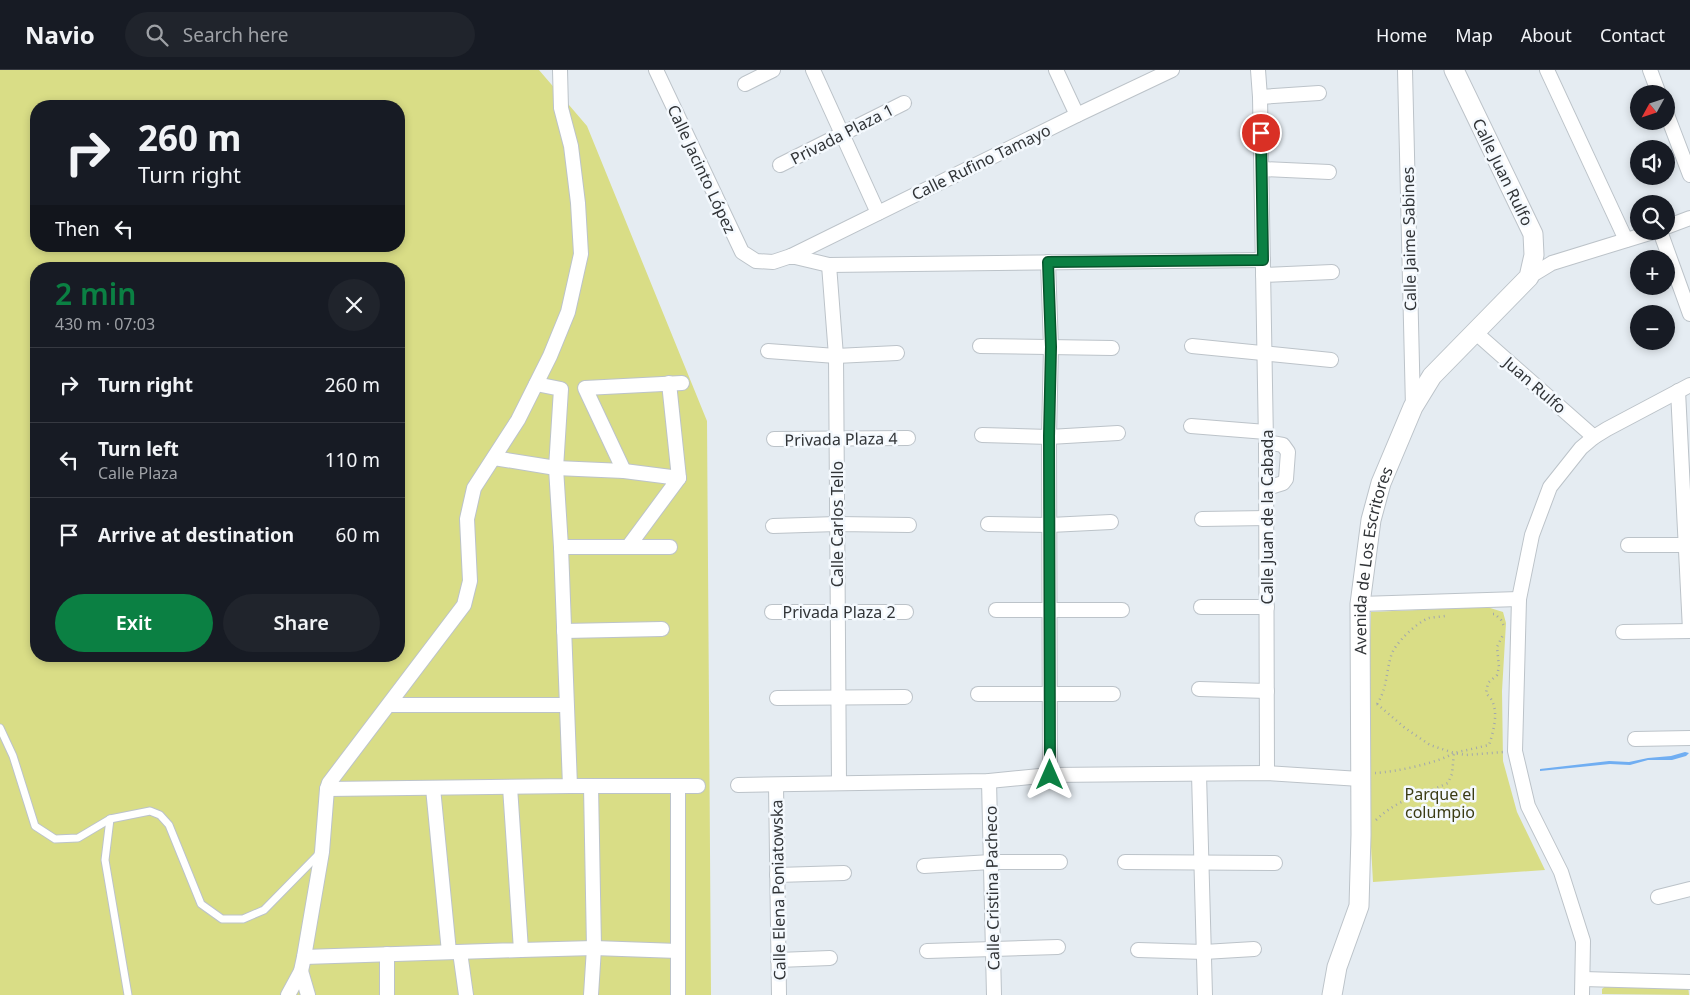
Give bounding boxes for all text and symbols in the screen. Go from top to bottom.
search box [125,12,475,57]
text: Navio [25,18,95,51]
icon: search [143,21,171,49]
text: Search here [183,22,289,48]
text: Home [1376,23,1427,47]
text: Map [1455,23,1493,47]
text: About [1521,23,1572,47]
text: Contact [1600,23,1665,47]
north arrow [1630,85,1675,130]
map controls [1630,85,1675,350]
street label: Privada Plaza 1 [787,99,897,169]
street label: Calle Jacinto López [663,101,741,237]
pin [1240,112,1282,154]
text: 260 m [138,114,241,161]
street label: Calle Juan Rulfo [1467,115,1539,229]
street label: Calle Rufino Tamayo [908,119,1054,205]
icon: arrive [1247,119,1275,147]
icon: right [55,120,120,185]
button: sound [1630,140,1675,185]
text: Turn right [138,159,241,189]
street label: Calle Jaime Sabines [1397,167,1421,311]
button: search [1630,195,1675,240]
icon: left [110,215,138,243]
text: Then [55,216,100,242]
button: + [1630,250,1675,295]
text: 2 min [55,273,136,314]
button: close [328,279,380,331]
button: − [1630,305,1675,350]
text: 430 m · 07:03 [55,313,155,335]
street label: Juan Rulfo [1497,350,1571,418]
icon: right [55,371,83,399]
text: Turn right [98,372,193,398]
text: 260 m [325,372,380,398]
street label: Privada Plaza 4 [784,427,898,451]
street label: Calle Juan de la Cabada [1256,430,1278,604]
text: Turn left [98,436,179,462]
icon: left [55,446,83,474]
text: 110 m [325,447,380,473]
street label: Calle Carlos Tello [826,461,848,587]
text: Calle Plaza [98,462,178,484]
street label: Avenida de Los Escritores [1349,463,1398,655]
icon: arrive [55,521,83,549]
text: Arrive at destination [98,522,294,548]
text: 60 m [336,522,380,548]
button: Exit [55,594,213,652]
button: Share [223,594,380,652]
street label: Privada Plaza 2 [782,601,896,623]
position arrow [1023,748,1075,800]
park label: Parque el columpio [1404,783,1476,823]
street label: Calle Elena Poniatowska [765,799,791,981]
street label: Calle Cristina Pacheco [980,806,1004,970]

